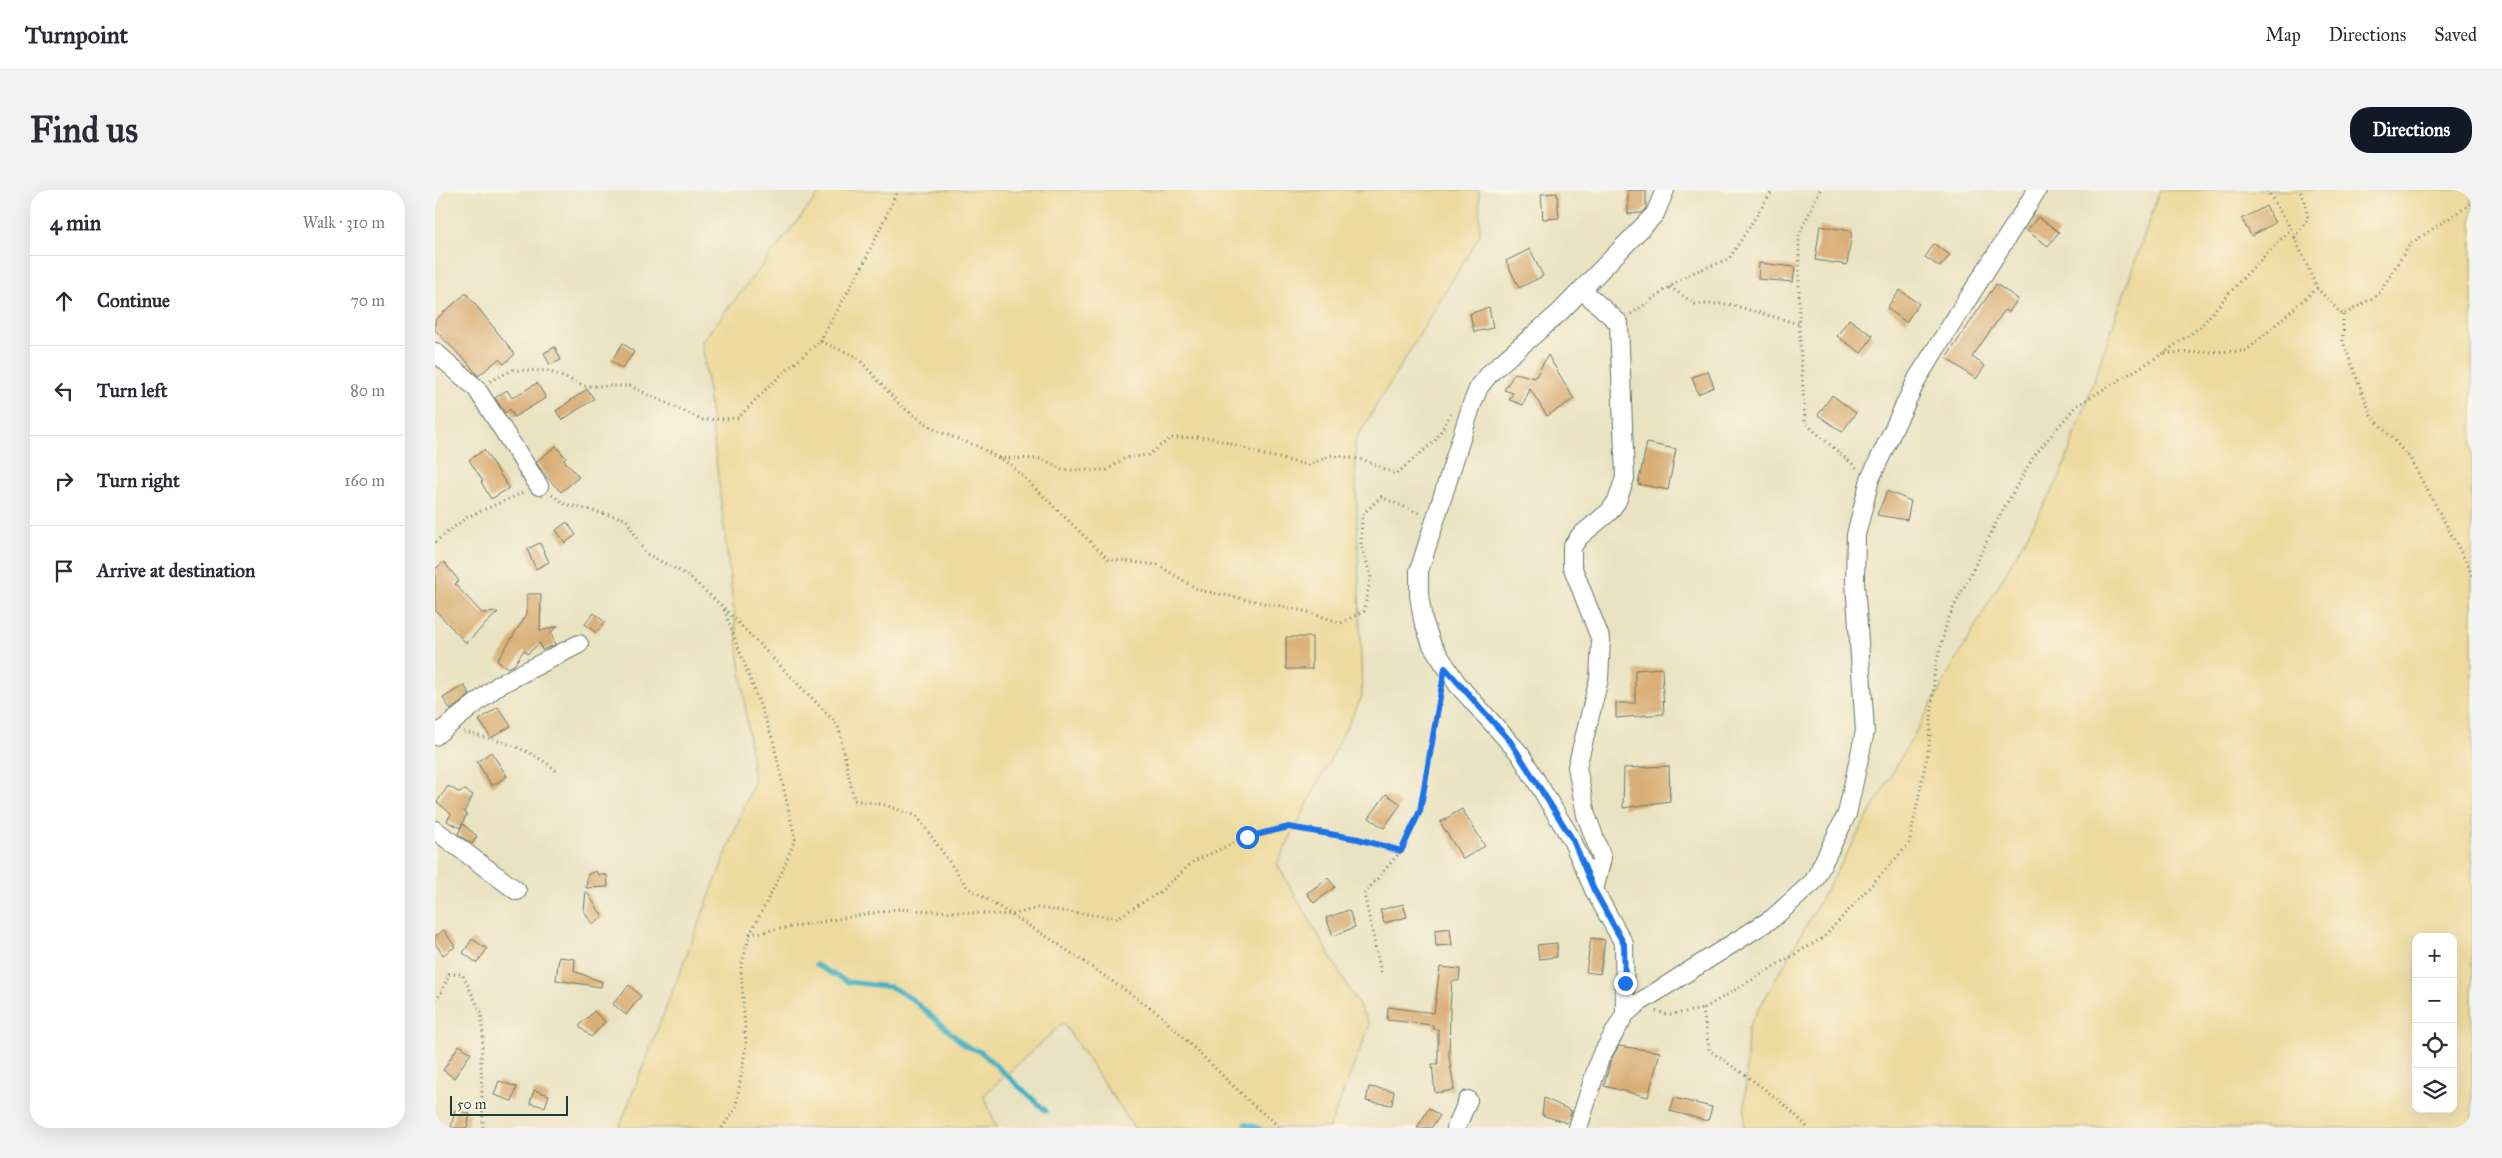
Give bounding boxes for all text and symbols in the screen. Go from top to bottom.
text: Turnpoint [25,20,128,50]
text: Map [2265,24,2301,46]
text: Directions [2329,24,2406,46]
text: Saved [2434,24,2477,46]
button: Directions [2350,107,2472,153]
text: Find us [30,109,138,152]
text: 4 min [50,210,101,236]
text: Walk · 310 m [303,213,385,232]
icon: ahead [50,287,78,315]
text: Continue [97,289,170,312]
text: 70 m [350,291,385,310]
icon: left [50,377,78,405]
text: Turn left [97,379,167,402]
text: 80 m [350,381,385,400]
icon: right [50,467,78,495]
text: Turn right [97,469,180,492]
text: 160 m [344,471,385,490]
icon: arrive [50,557,78,585]
text: Arrive at destination [97,559,255,582]
route start [1236,826,1259,849]
map controls [2412,933,2457,1113]
button: + [2412,933,2457,978]
route end [1614,972,1637,995]
button: − [2412,978,2457,1023]
button: locate [2412,1023,2457,1068]
button: layers [2412,1068,2457,1113]
scale bar [450,1093,567,1116]
text: 50 m [457,1096,486,1113]

